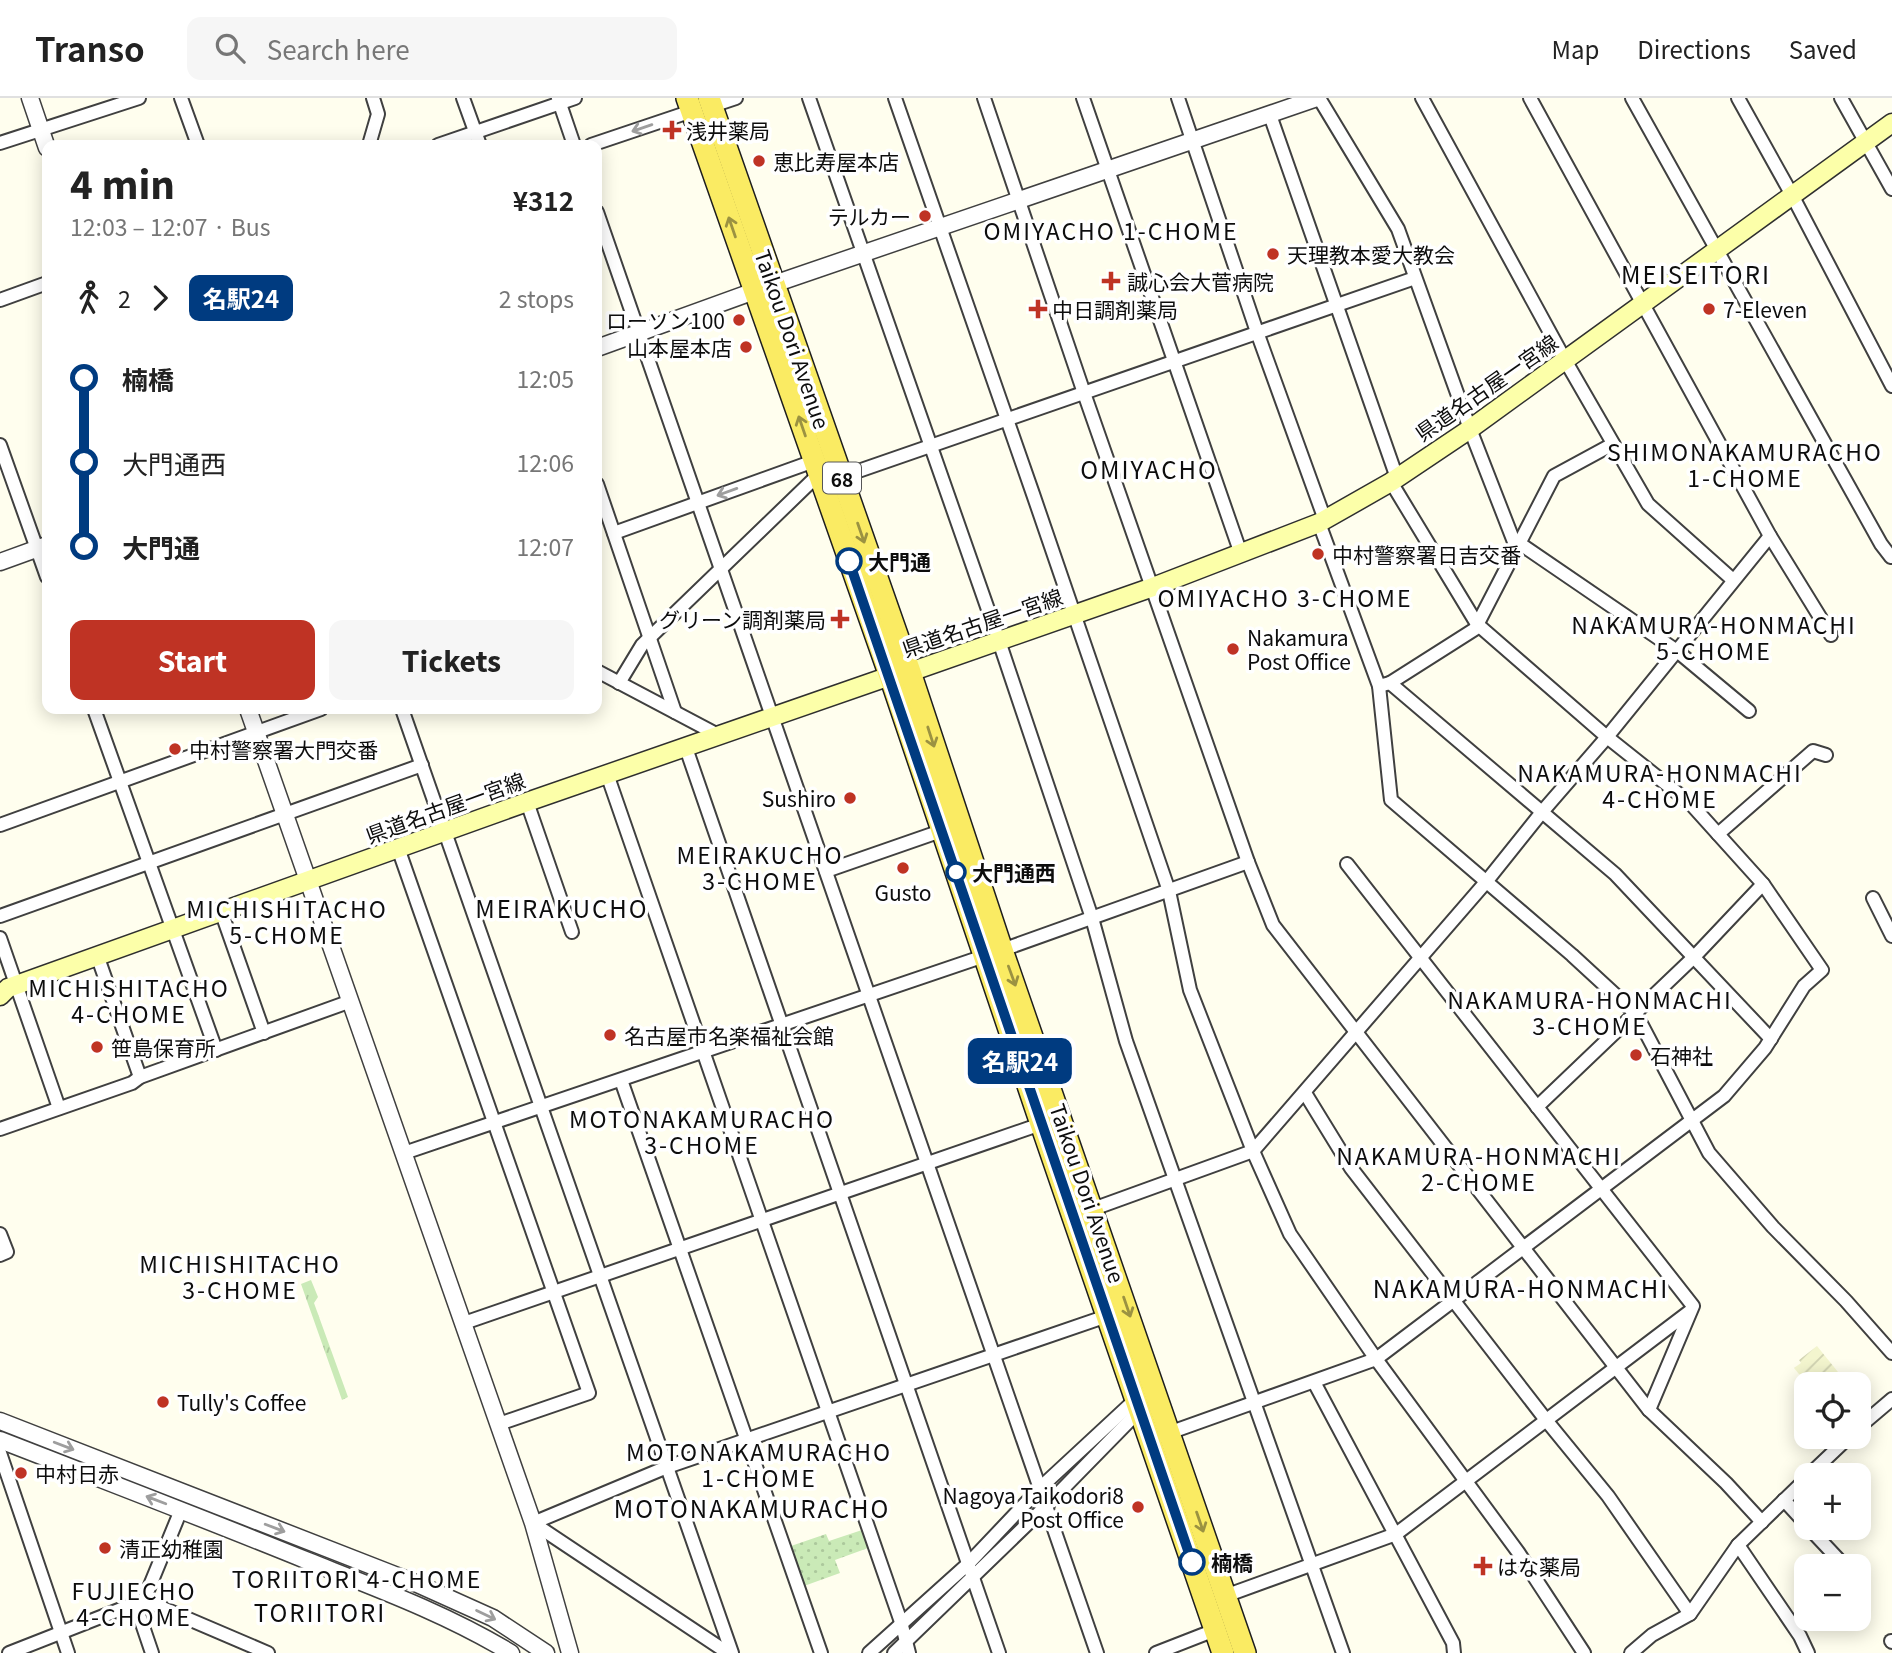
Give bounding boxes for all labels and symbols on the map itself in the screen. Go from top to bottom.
place label: 浅井薬局 [686,115,770,145]
marker: 浅井薬局 [664,122,680,138]
one-way arrow [631,123,653,135]
place label: 恵比寿屋本店 [773,146,899,176]
marker: 恵比寿屋本店 [751,153,767,169]
place label: テルカー [828,201,911,231]
marker: テルカー [917,208,933,224]
district label: OMIYACHO 1-CHOME [983,213,1239,247]
one-way arrow [725,216,737,238]
place label: 天理教本愛大教会 [1287,239,1455,269]
street label: Taikou Dori Avenue [748,245,838,433]
marker: 天理教本愛大教会 [1265,246,1281,262]
district label: MEISEITORI [1621,256,1771,291]
place label: 誠心会大菅病院 [1127,266,1274,296]
marker: 誠心会大菅病院 [1101,271,1121,291]
place label: 中日調剤薬局 [1052,294,1178,324]
place label: 7-Eleven [1723,294,1807,324]
marker: 中日調剤薬局 [1030,301,1046,317]
marker: 7-Eleven [1701,301,1717,317]
place label: ローソン100 [606,305,725,335]
marker: ローソン100 [731,312,747,328]
street label: 県道名古屋一宮線 [1409,327,1563,447]
place label: 山本屋本店 [627,332,732,362]
marker: 山本屋本店 [738,339,754,355]
one-way arrow [795,416,807,438]
district label: SHIMONAKAMURACHO 1-CHOME [1607,434,1883,494]
district label: OMIYACHO [1080,451,1218,486]
road number: 68 [823,462,861,494]
one-way arrow [717,487,739,500]
one-way arrow [856,522,868,544]
place label: 中村警察署日吉交番 [1332,539,1521,569]
place label: 大門通 [868,546,931,576]
marker: 中村警察署日吉交番 [1310,546,1326,562]
marker: 大門通 [836,548,862,574]
street label: 県道名古屋一宮線 [898,580,1066,664]
district label: OMIYACHO 3-CHOME [1157,580,1413,614]
place label: グリーン調剤薬局 [659,604,826,634]
district label: NAKAMURA-HONMACHI 5-CHOME [1571,607,1857,667]
marker: グリーン調剤薬局 [832,611,848,627]
place label: Nakamura Post Office [1247,622,1351,676]
marker: Nakamura Post Office [1225,641,1241,657]
one-way arrow [926,726,938,748]
place label: 中村警察署大門交番 [189,734,378,764]
marker: 中村警察署大門交番 [167,741,183,757]
district label: NAKAMURA-HONMACHI 4-CHOME [1517,755,1803,815]
street label: 県道名古屋一宮線 [361,764,529,850]
place label: Sushiro [762,783,836,813]
marker: Sushiro [842,790,858,806]
district label: MEIRAKUCHO 3-CHOME [677,837,843,897]
place label: 大門通西 [972,857,1056,887]
marker: Gusto [895,860,911,876]
marker: 大門通西 [946,862,966,882]
place label: Gusto [875,877,931,907]
district label: MEIRAKUCHO [475,890,649,925]
district label: MICHISHITACHO 5-CHOME [186,891,388,951]
one-way arrow [1006,965,1019,987]
district label: MICHISHITACHO 4-CHOME [28,970,230,1030]
district label: NAKAMURA-HONMACHI 3-CHOME [1447,982,1733,1042]
place label: 名古屋市名楽福祉会館 [624,1020,834,1050]
marker: 名古屋市名楽福祉会館 [602,1027,618,1043]
place label: 笹島保育所 [111,1032,216,1062]
line badge: 名駅24 [971,1038,1069,1084]
marker: 笹島保育所 [89,1039,105,1055]
place label: 石神社 [1650,1040,1713,1070]
marker: 石神社 [1628,1047,1644,1063]
street label: Taikou Dori Avenue [1043,1099,1133,1287]
district label: MOTONAKAMURACHO 3-CHOME [569,1101,835,1161]
district label: NAKAMURA-HONMACHI 2-CHOME [1336,1138,1622,1198]
district label: MICHISHITACHO 3-CHOME [139,1246,341,1306]
district label: NAKAMURA-HONMACHI [1373,1270,1669,1305]
one-way arrow [1122,1295,1134,1317]
place label: Tully's Coffee [177,1387,306,1417]
marker: Tully's Coffee [155,1394,171,1410]
district label: MOTONAKAMURACHO 1-CHOME [626,1434,892,1494]
one-way arrow [52,1440,74,1453]
place label: 中村日赤 [35,1458,119,1488]
marker: 中村日赤 [13,1465,29,1481]
place label: Nagoya Taikodori8 Post Office [942,1480,1124,1534]
district label: MOTONAKAMURACHO [614,1490,890,1525]
one-way arrow [146,1493,168,1505]
marker: Nagoya Taikodori8 Post Office [1130,1499,1146,1515]
one-way arrow [1194,1511,1207,1533]
one-way arrow [264,1523,286,1536]
place label: 清正幼稚園 [119,1533,224,1563]
marker: 清正幼稚園 [97,1540,113,1556]
place label: 楠橋 [1211,1547,1253,1577]
marker: 楠橋 [1179,1549,1205,1575]
place label: はな薬局 [1497,1551,1581,1581]
marker: はな薬局 [1475,1558,1491,1574]
district label: TORIITORI 4-CHOME [232,1561,482,1595]
district label: FUJIECHO 4-CHOME [71,1573,197,1633]
district label: TORIITORI [254,1594,386,1629]
one-way arrow [475,1609,496,1623]

